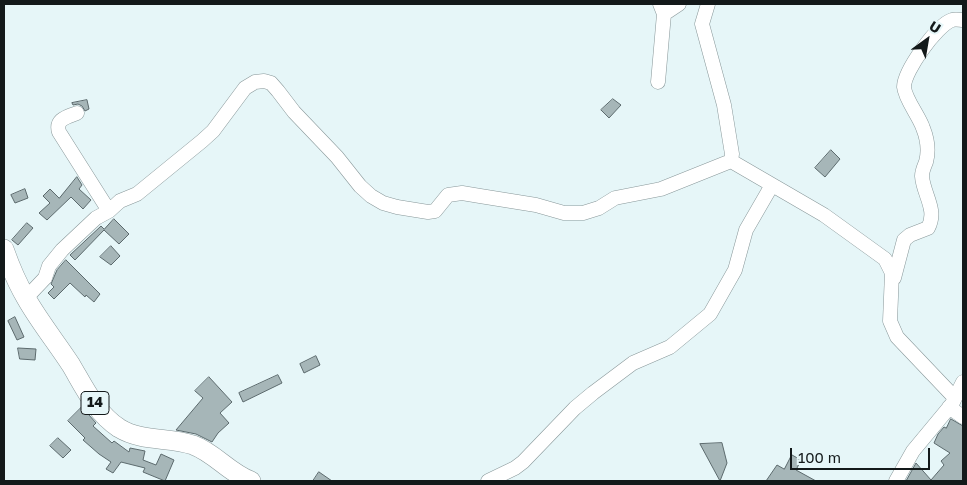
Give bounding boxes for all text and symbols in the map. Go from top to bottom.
north arrow [902,15,952,65]
text: U [926,17,944,37]
road number: 14 [81,392,109,414]
scale bar [792,438,932,470]
text: 100 m [798,448,841,466]

